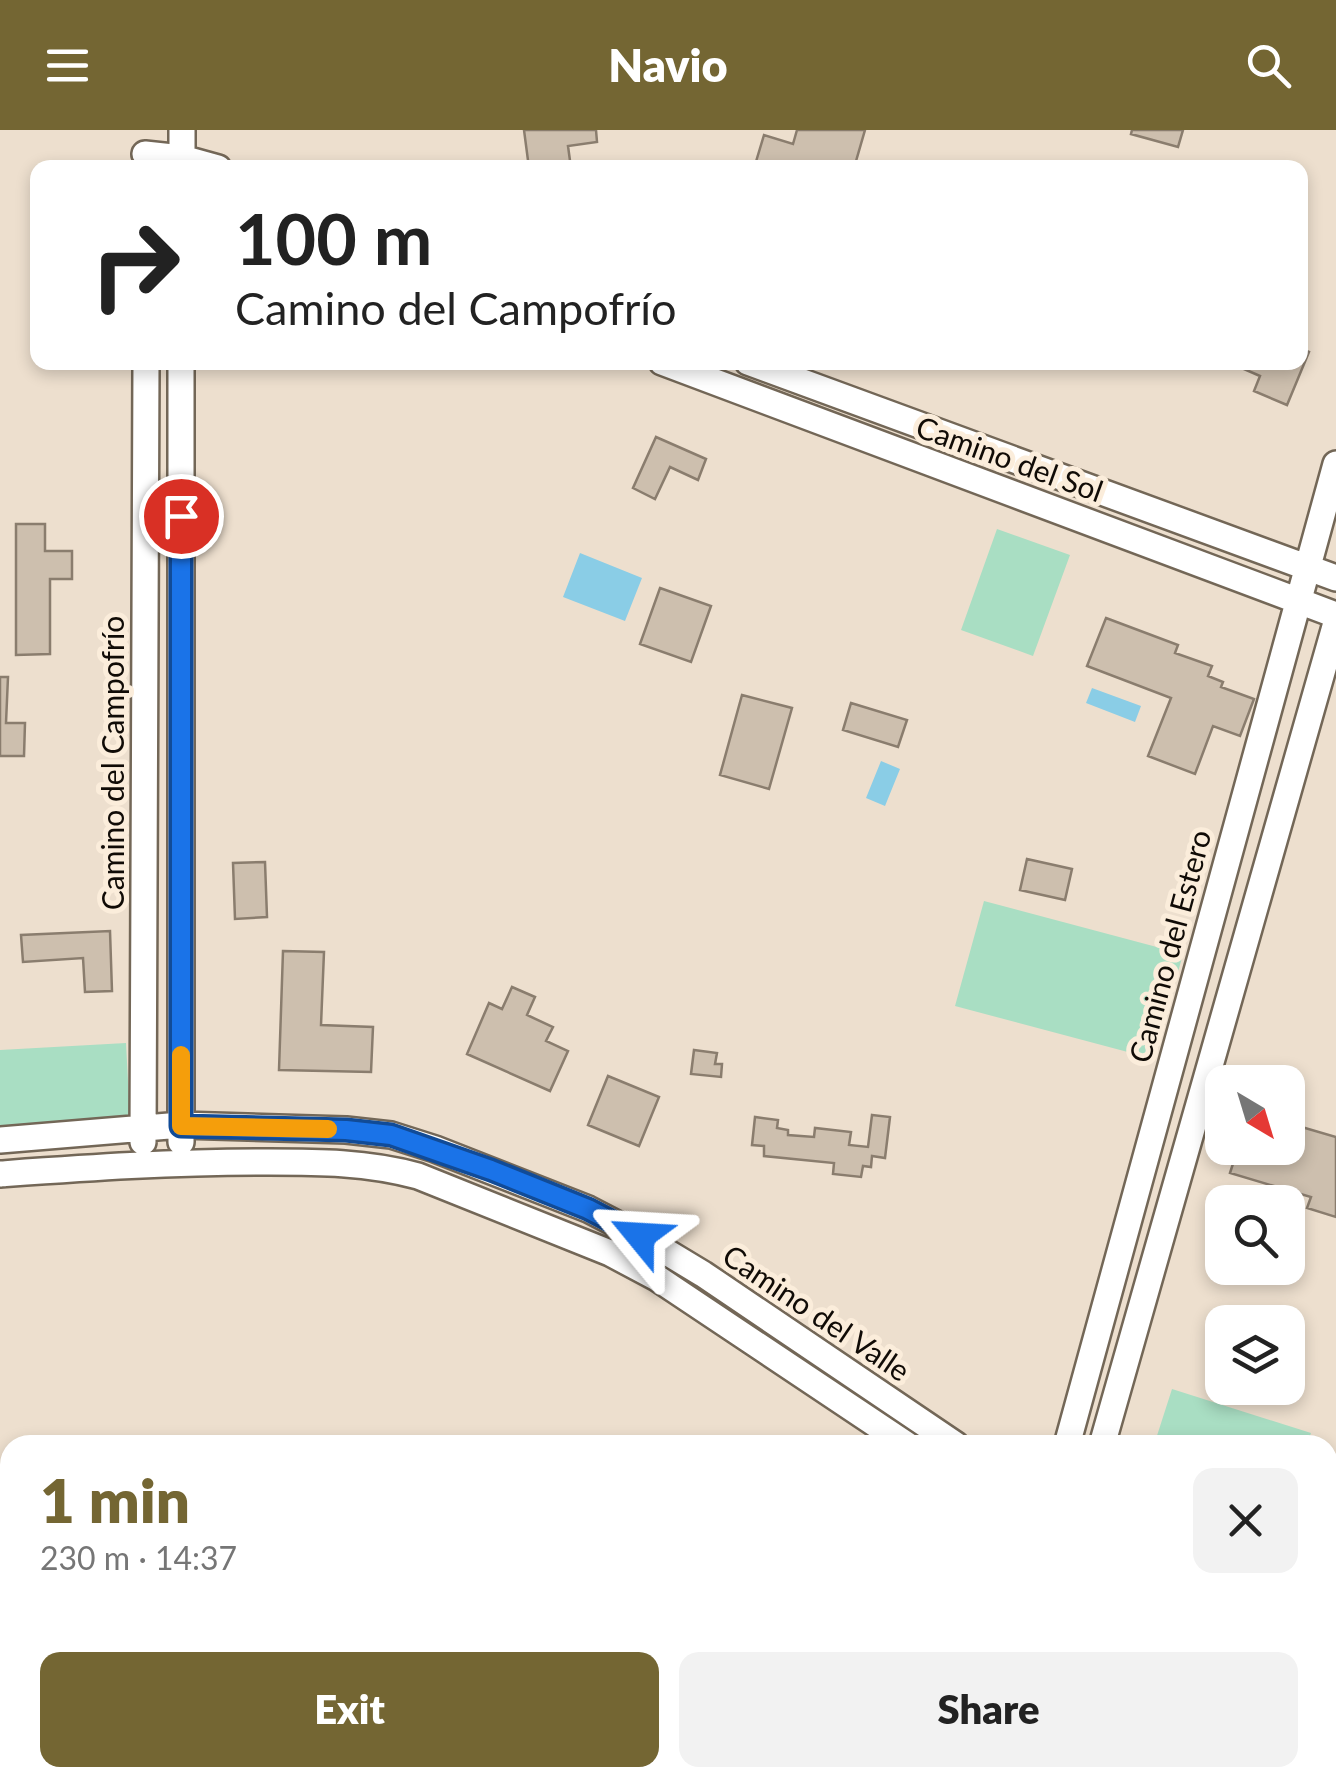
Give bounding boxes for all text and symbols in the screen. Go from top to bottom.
icon: menu [40,38,95,93]
text: Navio [608,38,728,92]
icon: search [1241,38,1296,93]
text: 100 m [235,196,432,280]
icon: right [70,200,200,330]
text: Camino del Campofrío [235,281,677,335]
street label: Camino del Sol [912,408,1108,508]
pin [139,474,224,559]
icon: arrive [154,489,209,544]
street label: Camino del Campofrío [94,616,130,910]
street label: Camino del Estero [1121,826,1217,1066]
north arrow [1205,1065,1305,1165]
map controls [1205,1065,1305,1405]
position arrow [588,1184,692,1288]
button: search [1205,1185,1305,1285]
street label: Camino del Valle [717,1236,917,1388]
button: layers [1205,1305,1305,1405]
text: 1 min [40,1464,190,1536]
button: close [1193,1468,1298,1573]
text: 230 m · 14:37 [40,1538,237,1577]
button: Exit [40,1652,659,1767]
button: Share [679,1652,1298,1767]

